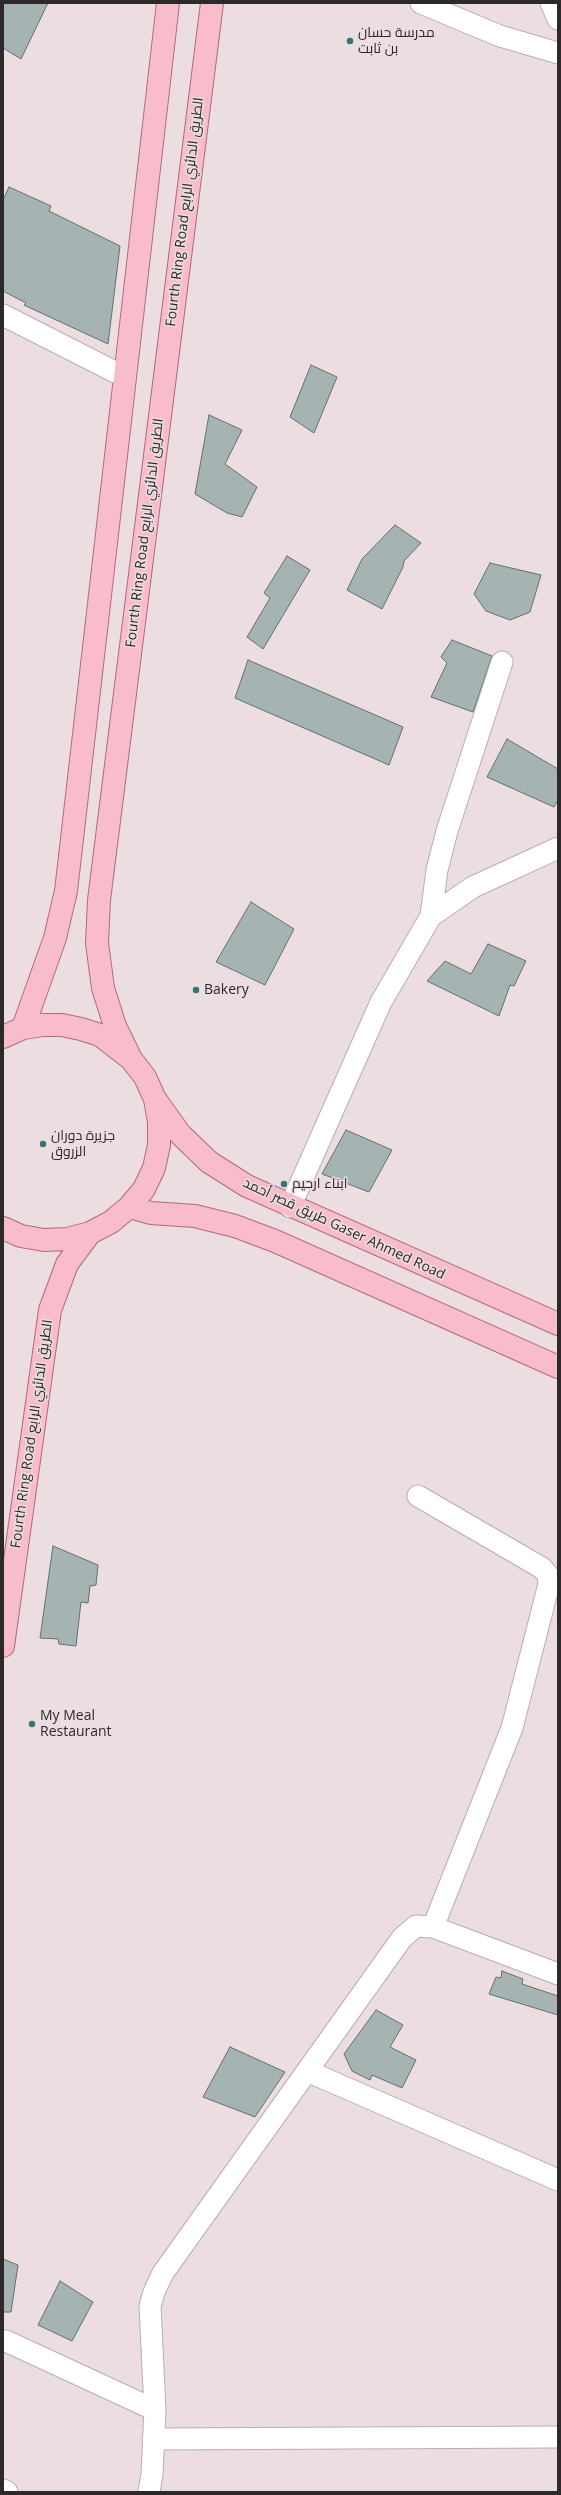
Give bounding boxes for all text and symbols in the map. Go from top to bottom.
place label: مدرسة حسان بن ثابت [358,25,435,58]
marker: مدرسة حسان بن ثابت [345,36,355,46]
street label: Fourth Ring Road الطريق الدائري الرابع [163,96,207,328]
street label: Fourth Ring Road الطريق الدائري الرابع [123,417,167,649]
place label: Bakery [204,982,249,998]
marker: Bakery [191,985,201,995]
place label: جزيرة دوران الزروق [51,1128,115,1160]
marker: جزيرة دوران الزروق [38,1139,48,1149]
street label: طريق قصر أحمد Gaser Ahmed Road [240,1175,448,1283]
place label: ابناء ارحيم [292,1176,348,1192]
marker: ابناء ارحيم [279,1179,289,1189]
street label: Fourth Ring Road الطريق الدائري الرابع [8,1319,56,1549]
place label: My Meal Restaurant [40,1708,112,1740]
marker: My Meal Restaurant [27,1719,37,1729]

